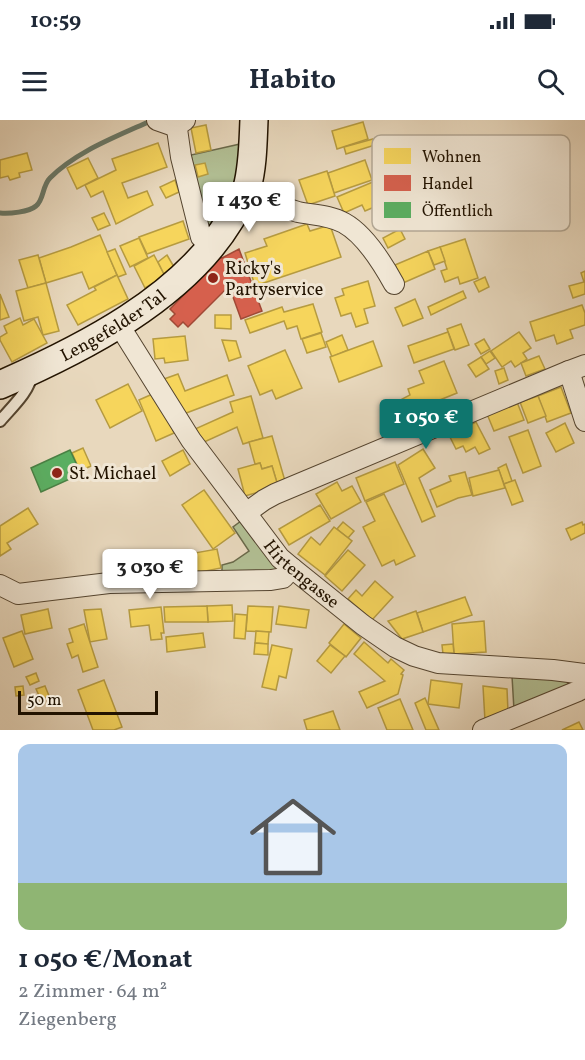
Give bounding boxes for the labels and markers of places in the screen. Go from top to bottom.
pin: 1 430 € [194,182,304,233]
place label: Ricky's Partyservice [225,257,323,303]
marker: Ricky's Partyservice [206,271,220,285]
pin: 1 050 € [371,399,481,450]
place label: St. Michael [69,462,156,487]
marker: St. Michael [50,466,64,480]
pin: 3 030 € [95,549,205,600]

